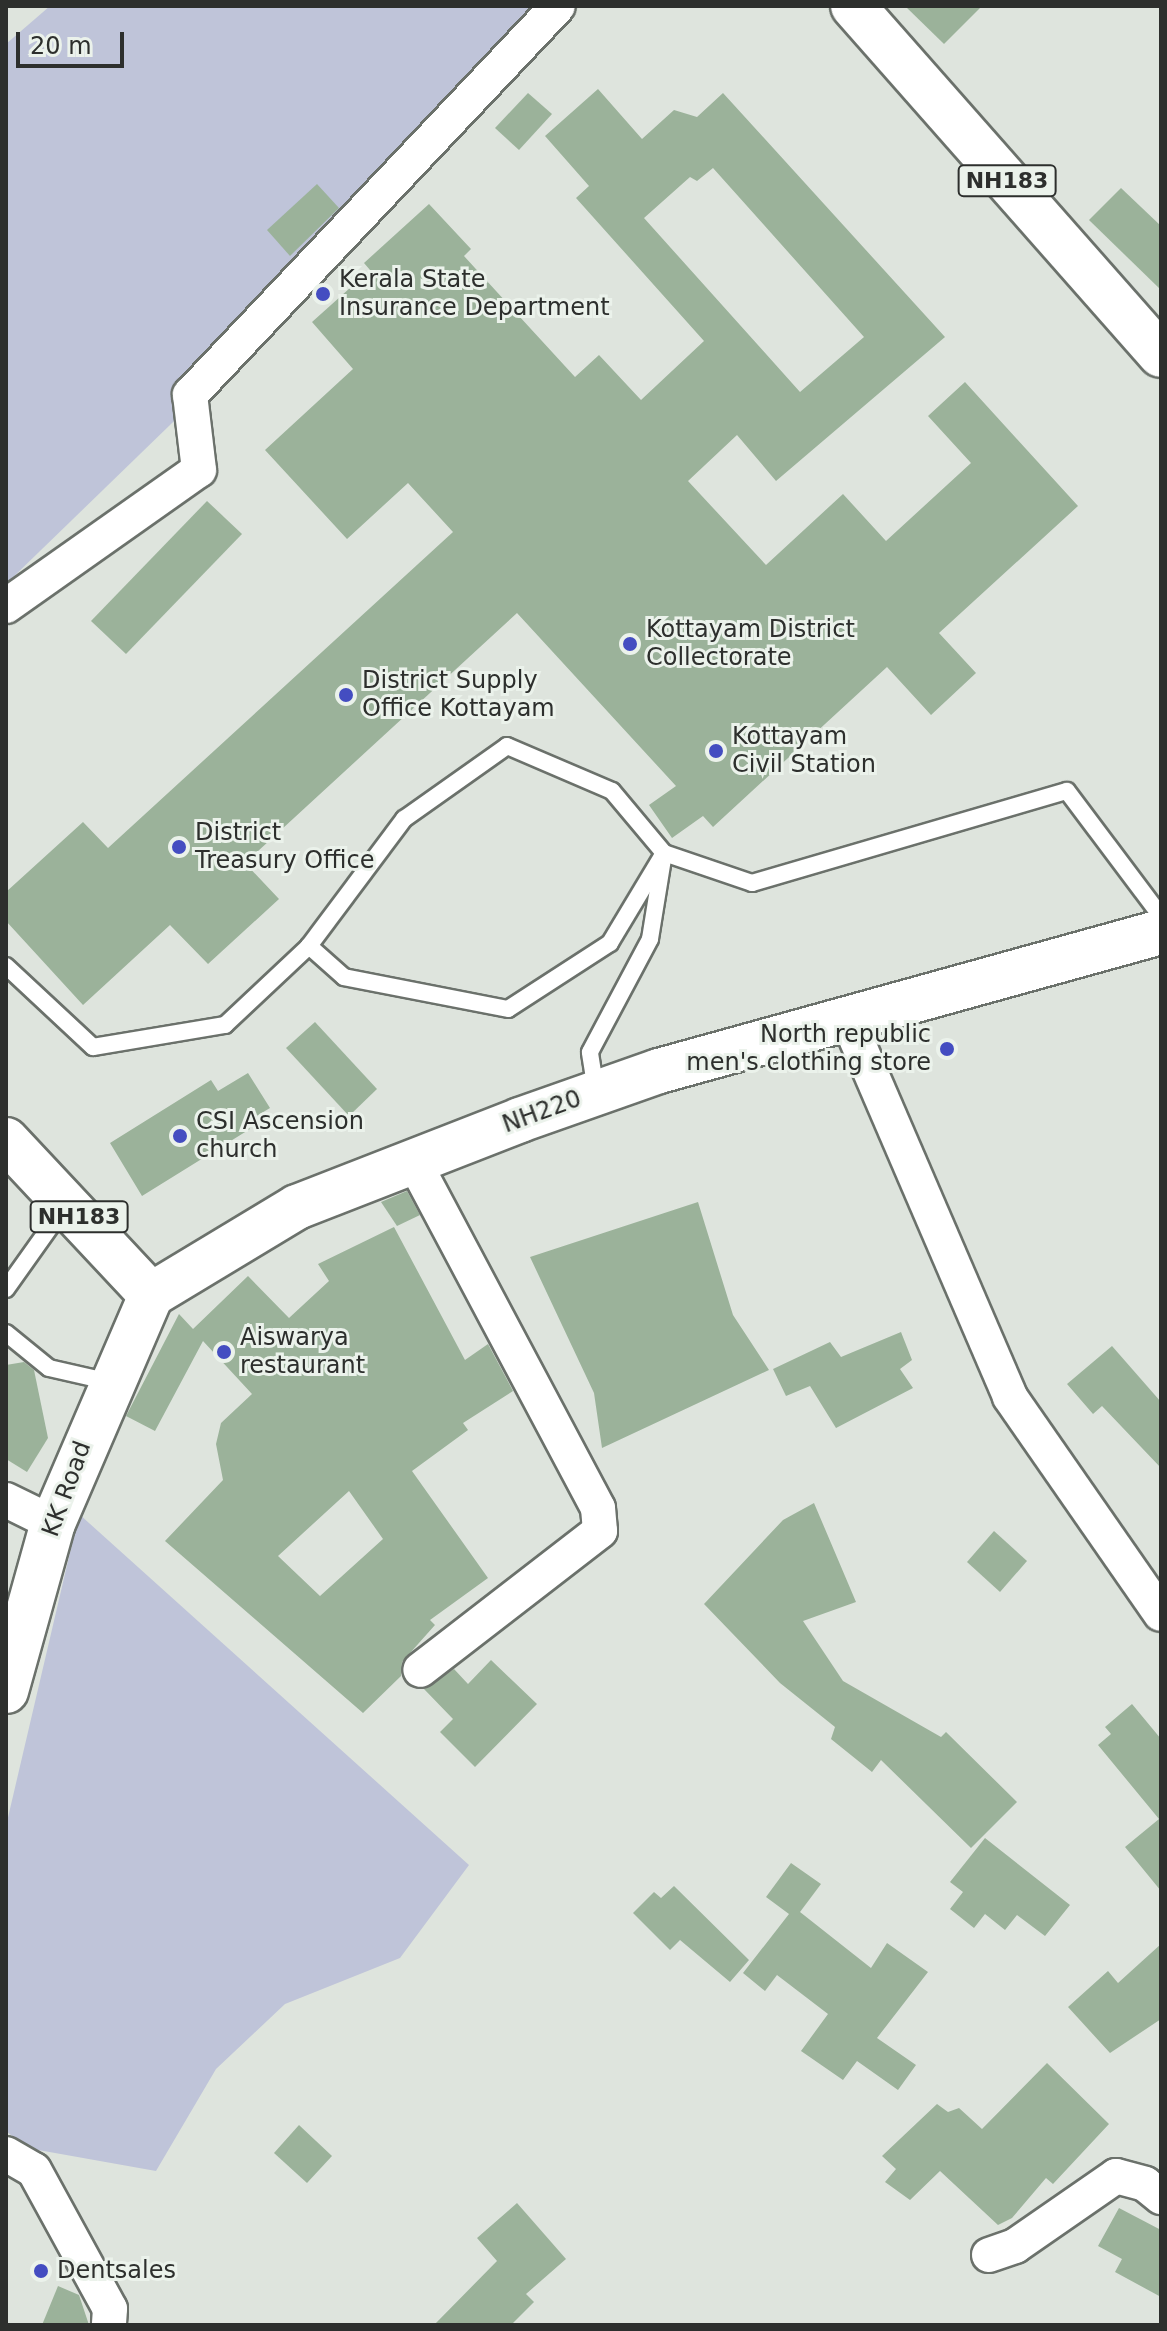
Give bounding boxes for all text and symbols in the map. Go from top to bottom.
scale bar [20,16,128,66]
text: 20 m [30,32,92,60]
road number: NH183 [957,163,1057,199]
place label: Kerala State Insurance Department [339,266,610,322]
marker: Kerala State Insurance Department [314,285,332,303]
place label: Kottayam District Collectorate [646,616,855,672]
marker: Kottayam District Collectorate [621,635,639,653]
place label: District Supply Office Kottayam [362,667,555,723]
marker: District Supply Office Kottayam [337,686,355,704]
place label: Kottayam Civil Station [732,723,876,779]
marker: Kottayam Civil Station [707,742,725,760]
place label: District Treasury Office [195,819,374,875]
marker: District Treasury Office [170,838,188,856]
place label: North republic men's clothing store [686,1021,931,1077]
marker: North republic men's clothing store [938,1040,956,1058]
street label: NH220 [499,1084,585,1140]
place label: CSI Ascension church [196,1108,364,1164]
marker: CSI Ascension church [171,1127,189,1145]
road number: NH183 [29,1199,129,1235]
place label: Aiswarya restaurant [240,1324,365,1380]
marker: Aiswarya restaurant [215,1343,233,1361]
street label: KK Road [36,1437,98,1541]
place label: Dentsales [57,2257,176,2285]
marker: Dentsales [32,2262,50,2280]

